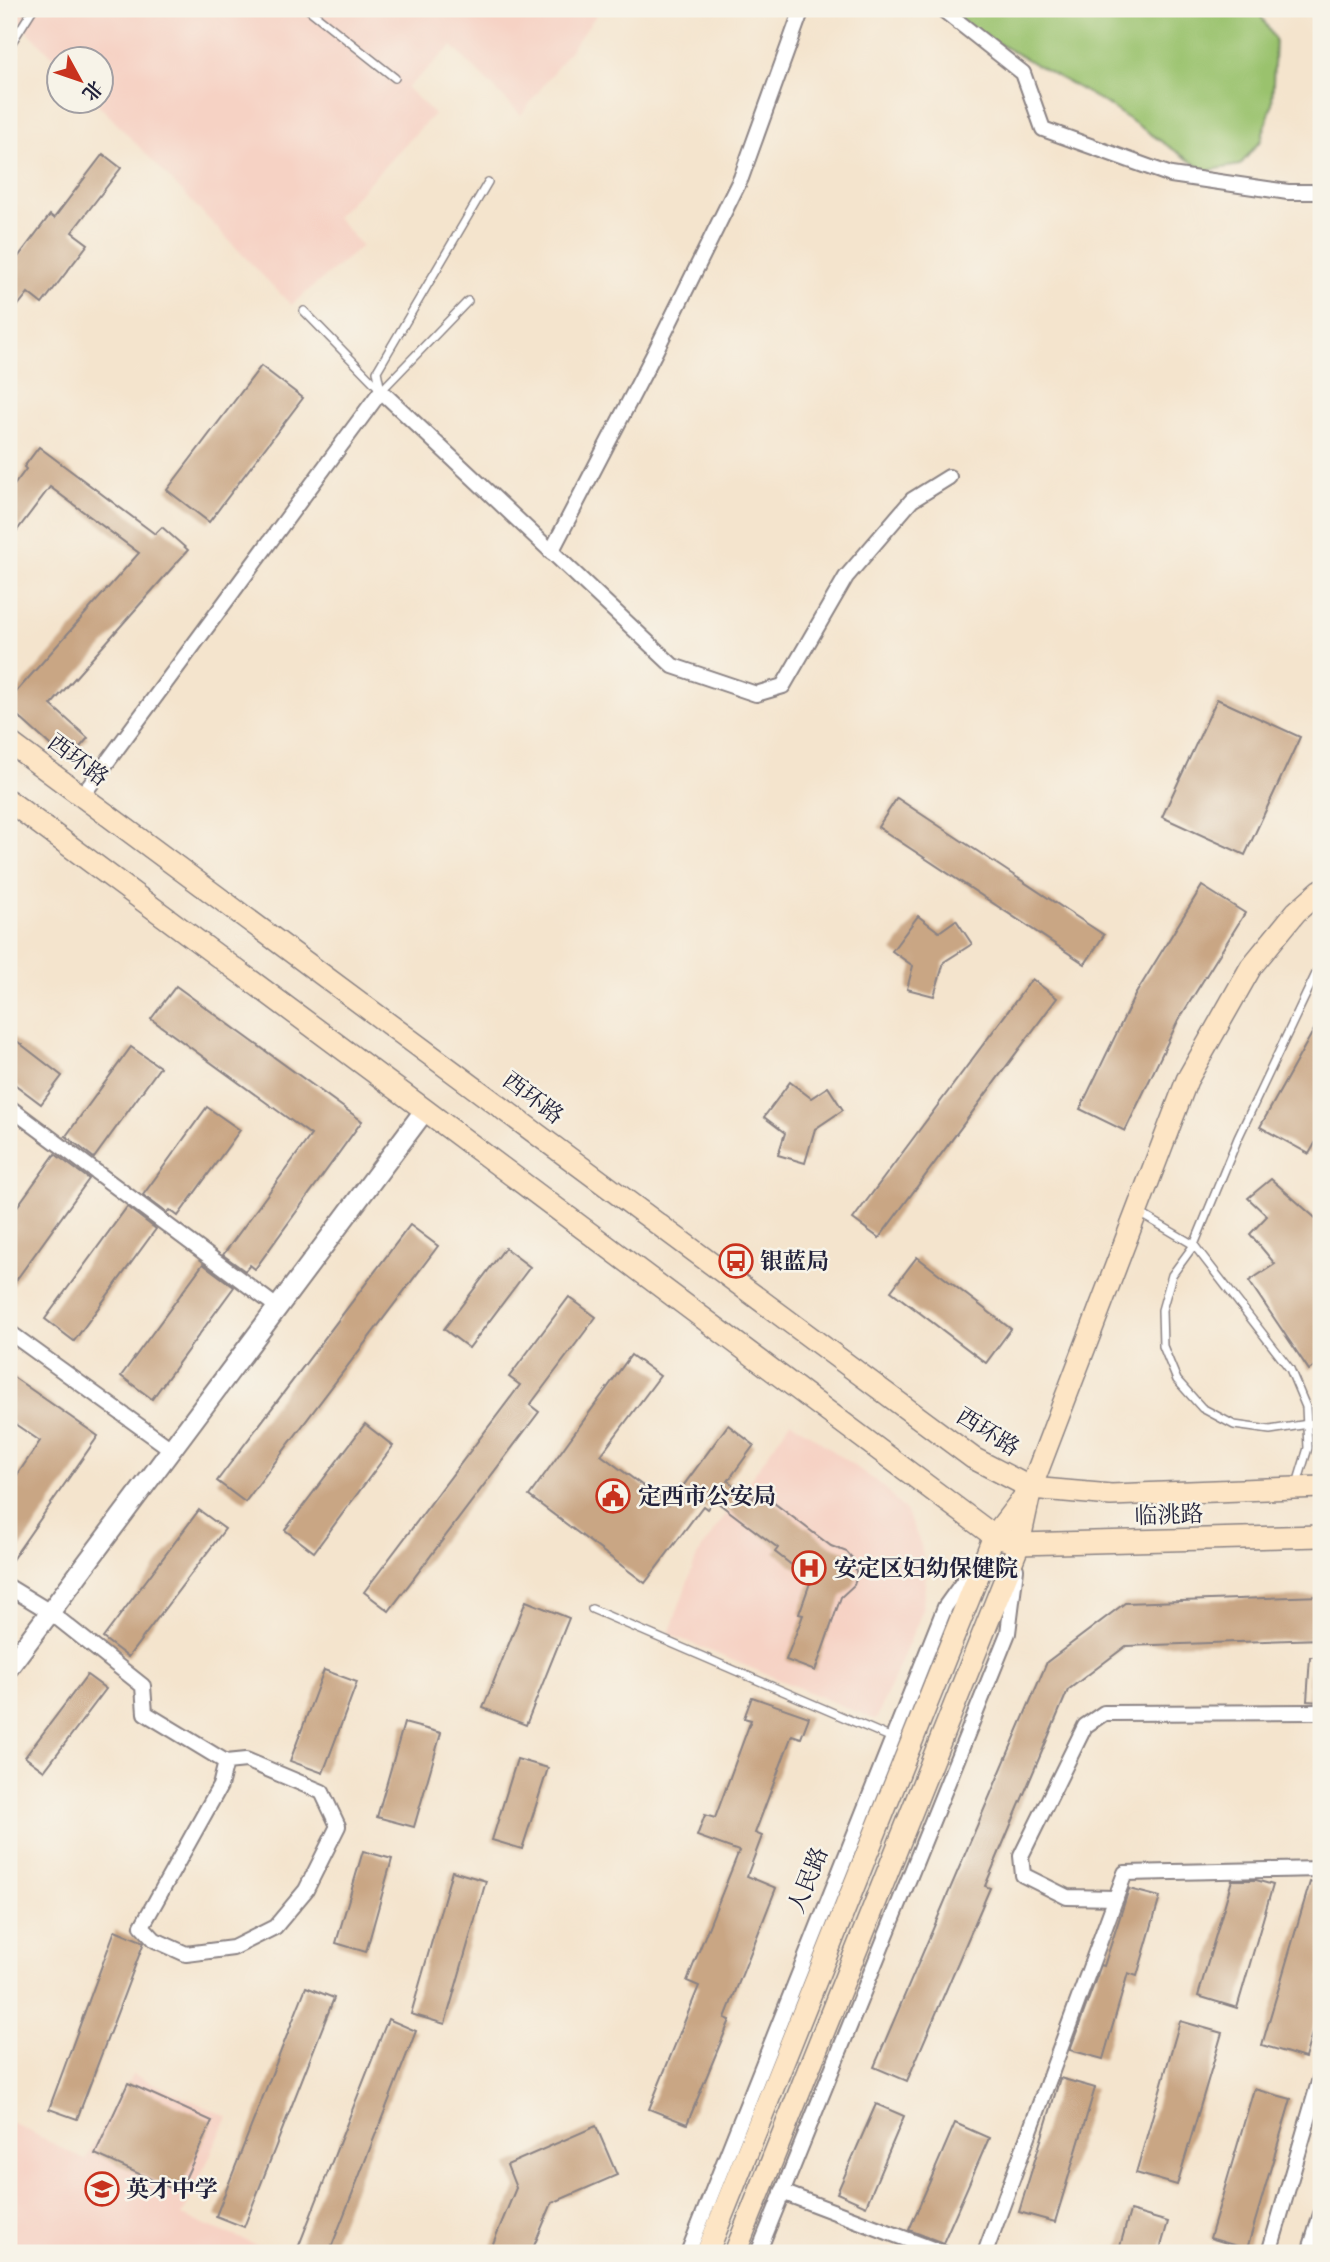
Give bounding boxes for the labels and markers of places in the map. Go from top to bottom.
bus stop icon: 银蓝局 [717,1242,755,1280]
place label: 银蓝局 [760,1248,829,1275]
public building icon: 定西市公安局 [594,1477,632,1515]
place label: 定西市公安局 [638,1483,776,1510]
hospital icon: 安定区妇幼保健院 [790,1549,828,1587]
place label: 安定区妇幼保健院 [834,1555,1018,1582]
school or university icon: 英才中学 [83,2170,121,2208]
place label: 英才中学 [126,2176,218,2203]

